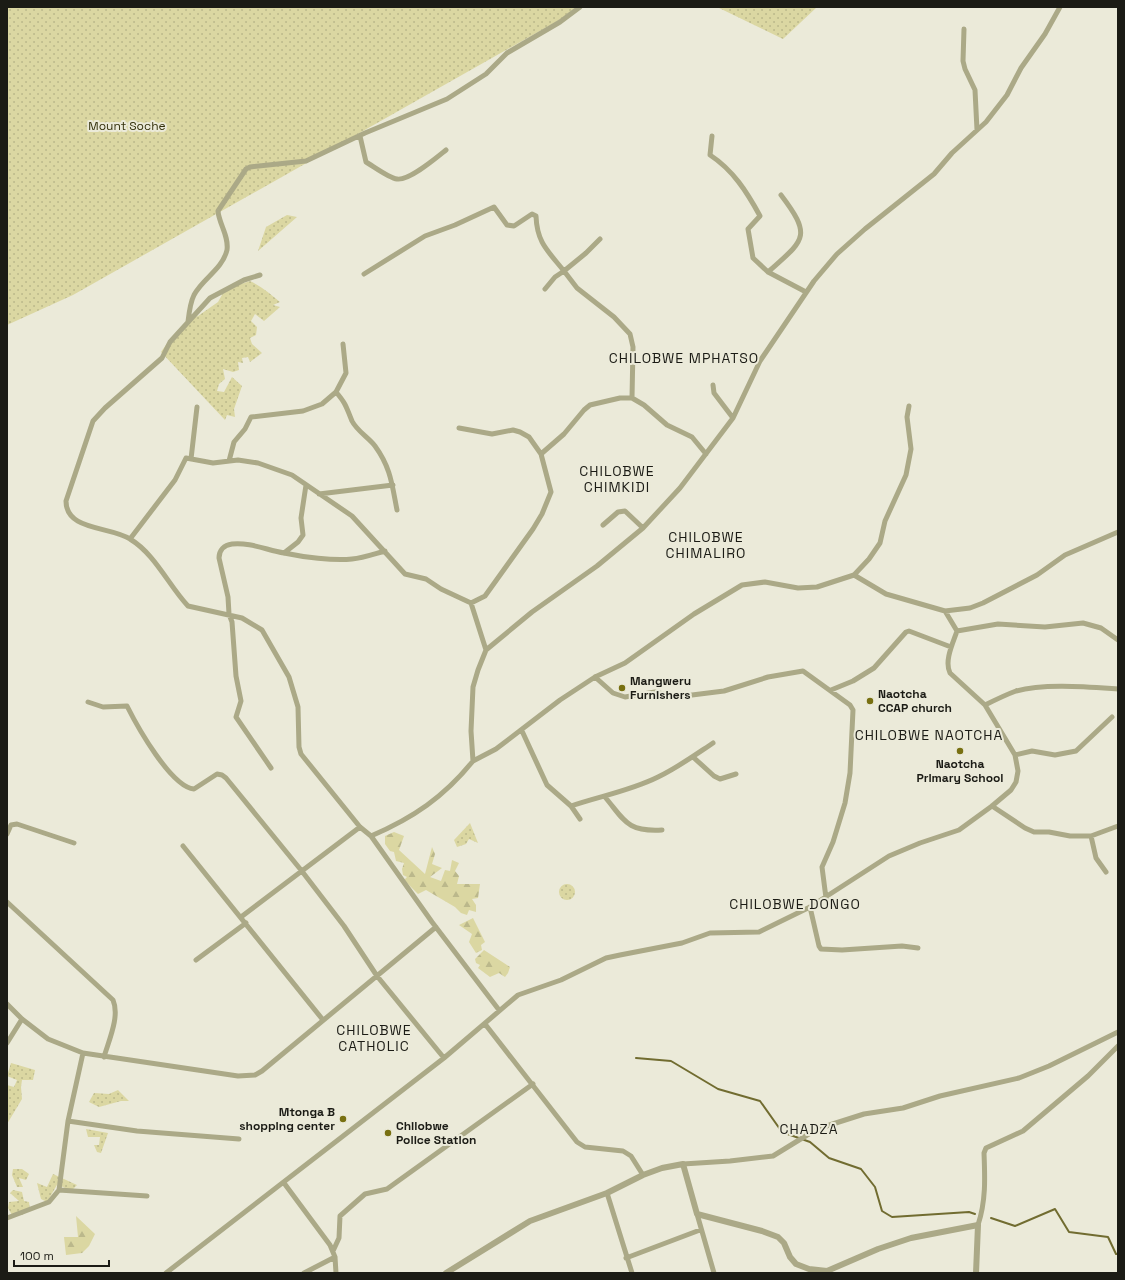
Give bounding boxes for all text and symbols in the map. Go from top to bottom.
park label: Mount Soche [88,118,166,134]
district label: CHILOBWE MPHATSO [609,349,759,367]
district label: CHILOBWE CHIMKIDI [579,462,655,496]
district label: CHILOBWE CHIMALIRO [666,528,746,562]
place label: Mangweru Furnishers [630,673,691,703]
marker: Mangweru Furnishers [617,683,627,693]
place label: Naotcha CCAP church [878,686,952,716]
marker: Naotcha CCAP church [865,696,875,706]
district label: CHILOBWE NAOTCHA [855,726,1003,744]
marker: Naotcha Primary School [955,746,965,756]
place label: Naotcha Primary School [916,756,1004,786]
district label: CHILOBWE DONGO [729,895,861,913]
district label: CHILOBWE CATHOLIC [336,1021,412,1055]
place label: Mtonga B shopping center [239,1104,335,1134]
marker: Mtonga B shopping center [338,1114,348,1124]
place label: Chilobwe Police Station [396,1118,477,1148]
district label: CHADZA [780,1120,838,1138]
marker: Chilobwe Police Station [383,1128,393,1138]
scale bar [14,1242,109,1268]
text: 100 m [20,1248,54,1264]

